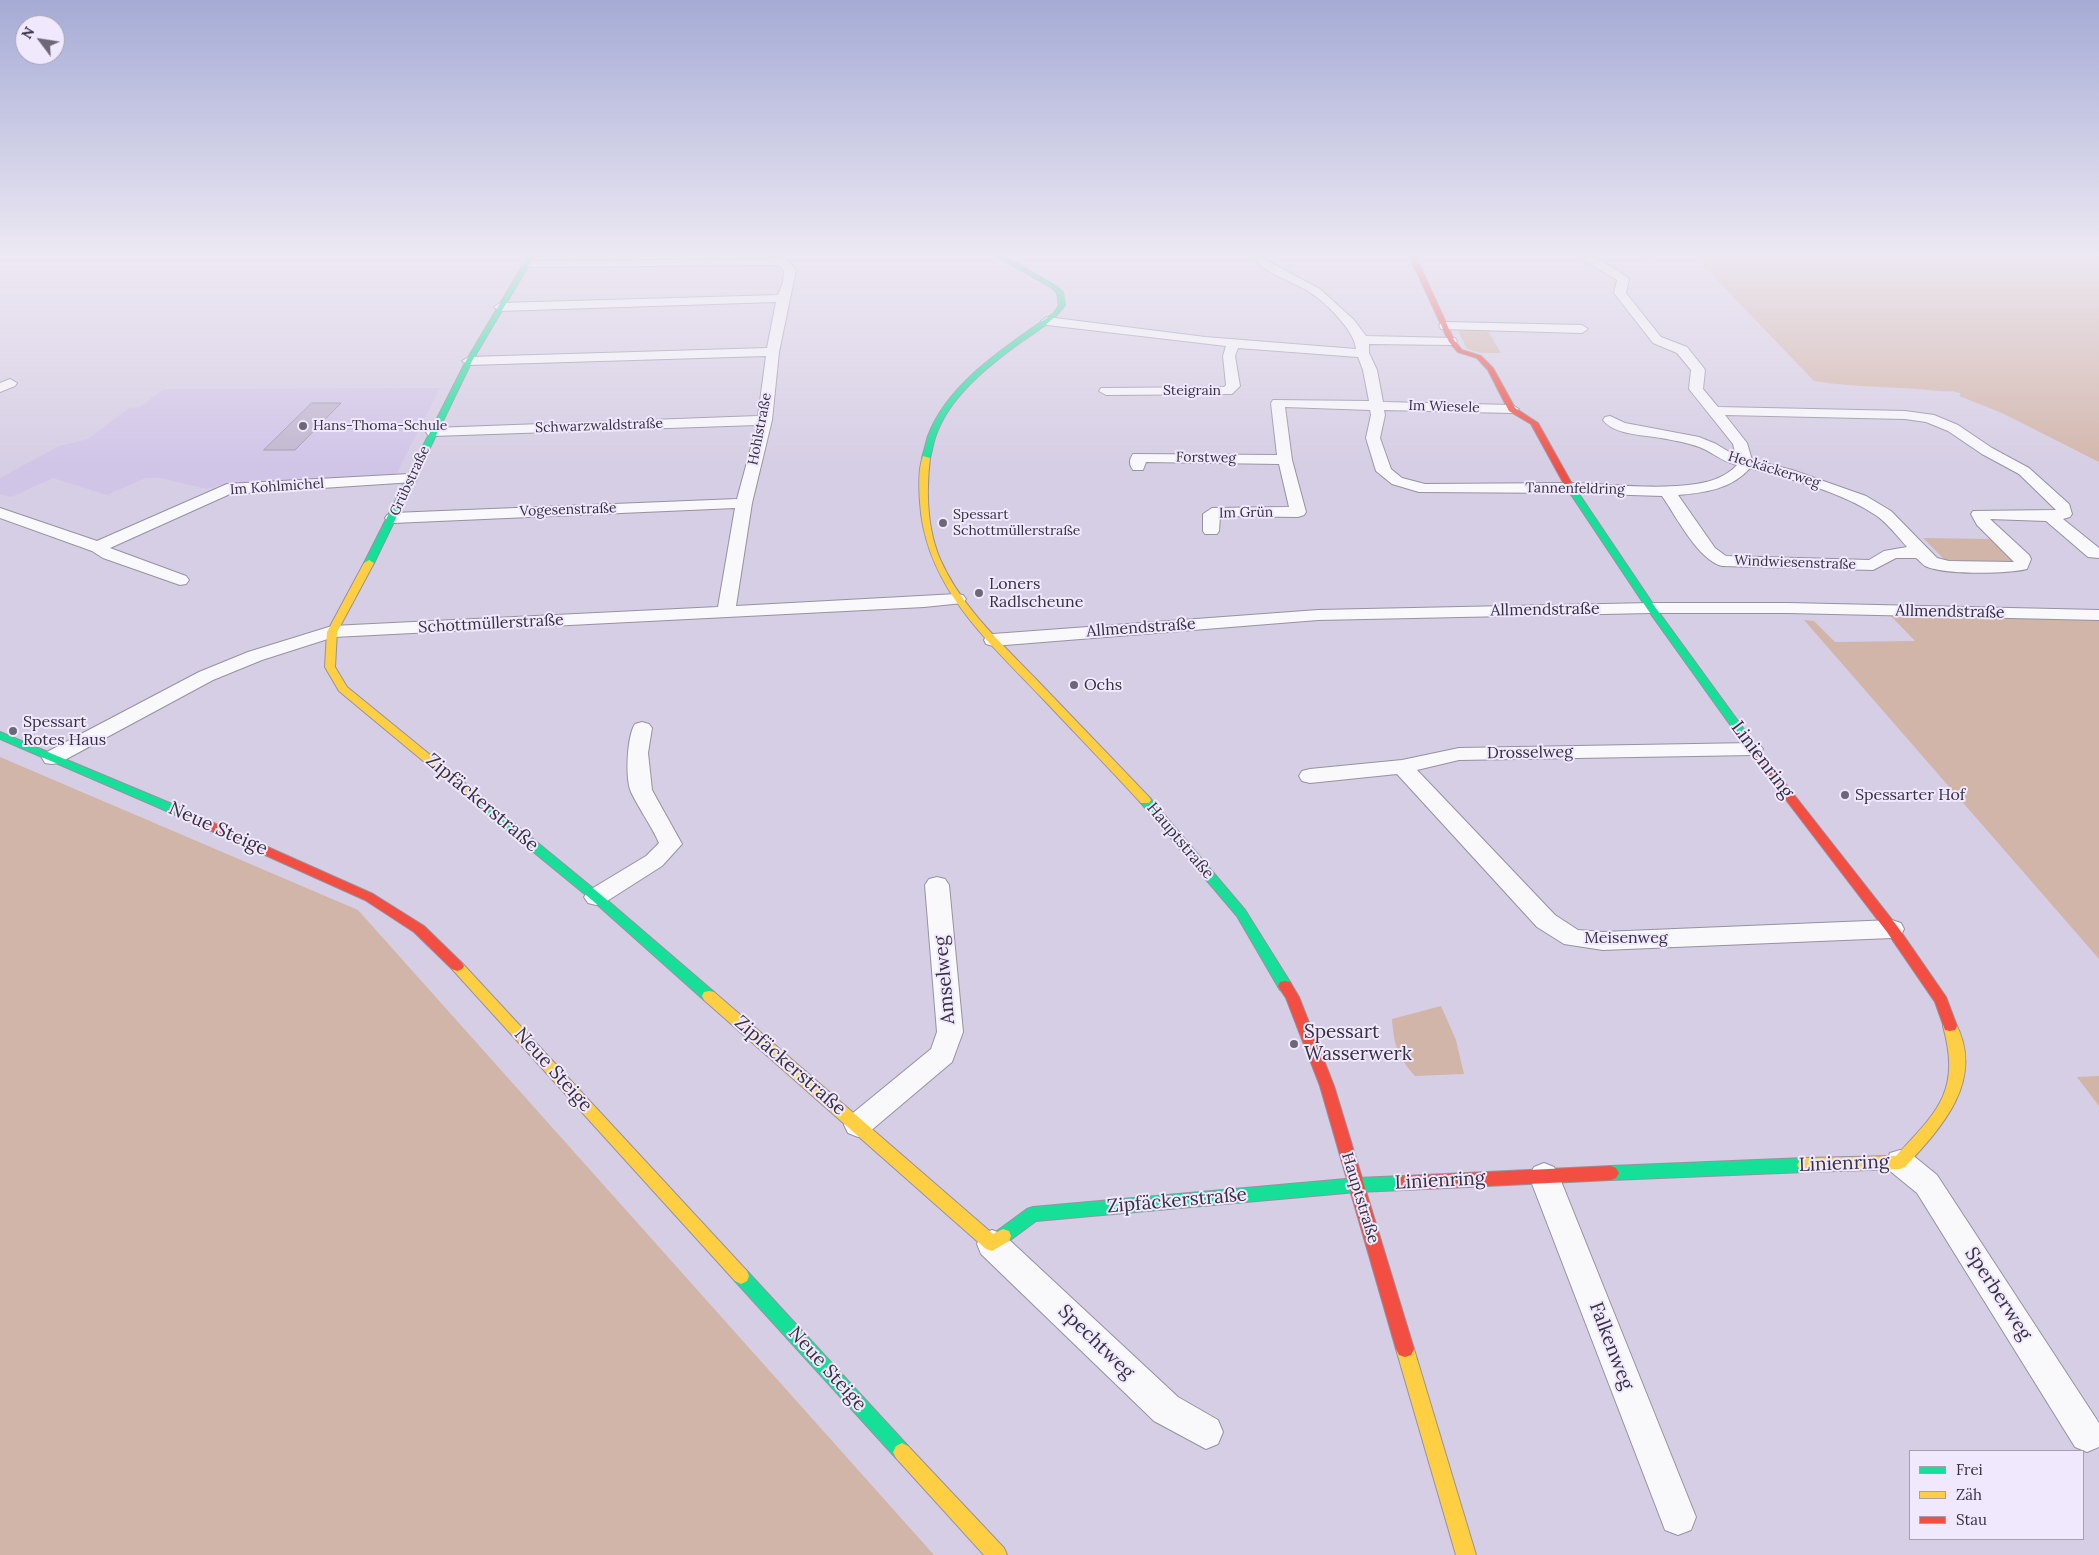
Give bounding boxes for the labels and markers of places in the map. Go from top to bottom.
place label: Hans-Thoma-Schule [313,418,447,434]
marker: Hans-Thoma-Schule [297,420,309,432]
place label: Spessart Schottmüllerstraße [953,507,1080,540]
marker: Spessart Schottmüllerstraße [937,517,949,529]
place label: Loners Radlscheune [989,574,1083,612]
marker: Loners Radlscheune [973,587,985,599]
place label: Ochs [1084,675,1122,695]
marker: Ochs [1068,679,1080,691]
place label: Spessart Rotes Haus [23,712,106,750]
marker: Spessart Rotes Haus [7,725,19,737]
place label: Spessarter Hof [1855,785,1965,805]
marker: Spessarter Hof [1839,789,1851,801]
place label: Spessart Wasserwerk [1304,1022,1412,1066]
marker: Spessart Wasserwerk [1288,1038,1300,1050]

